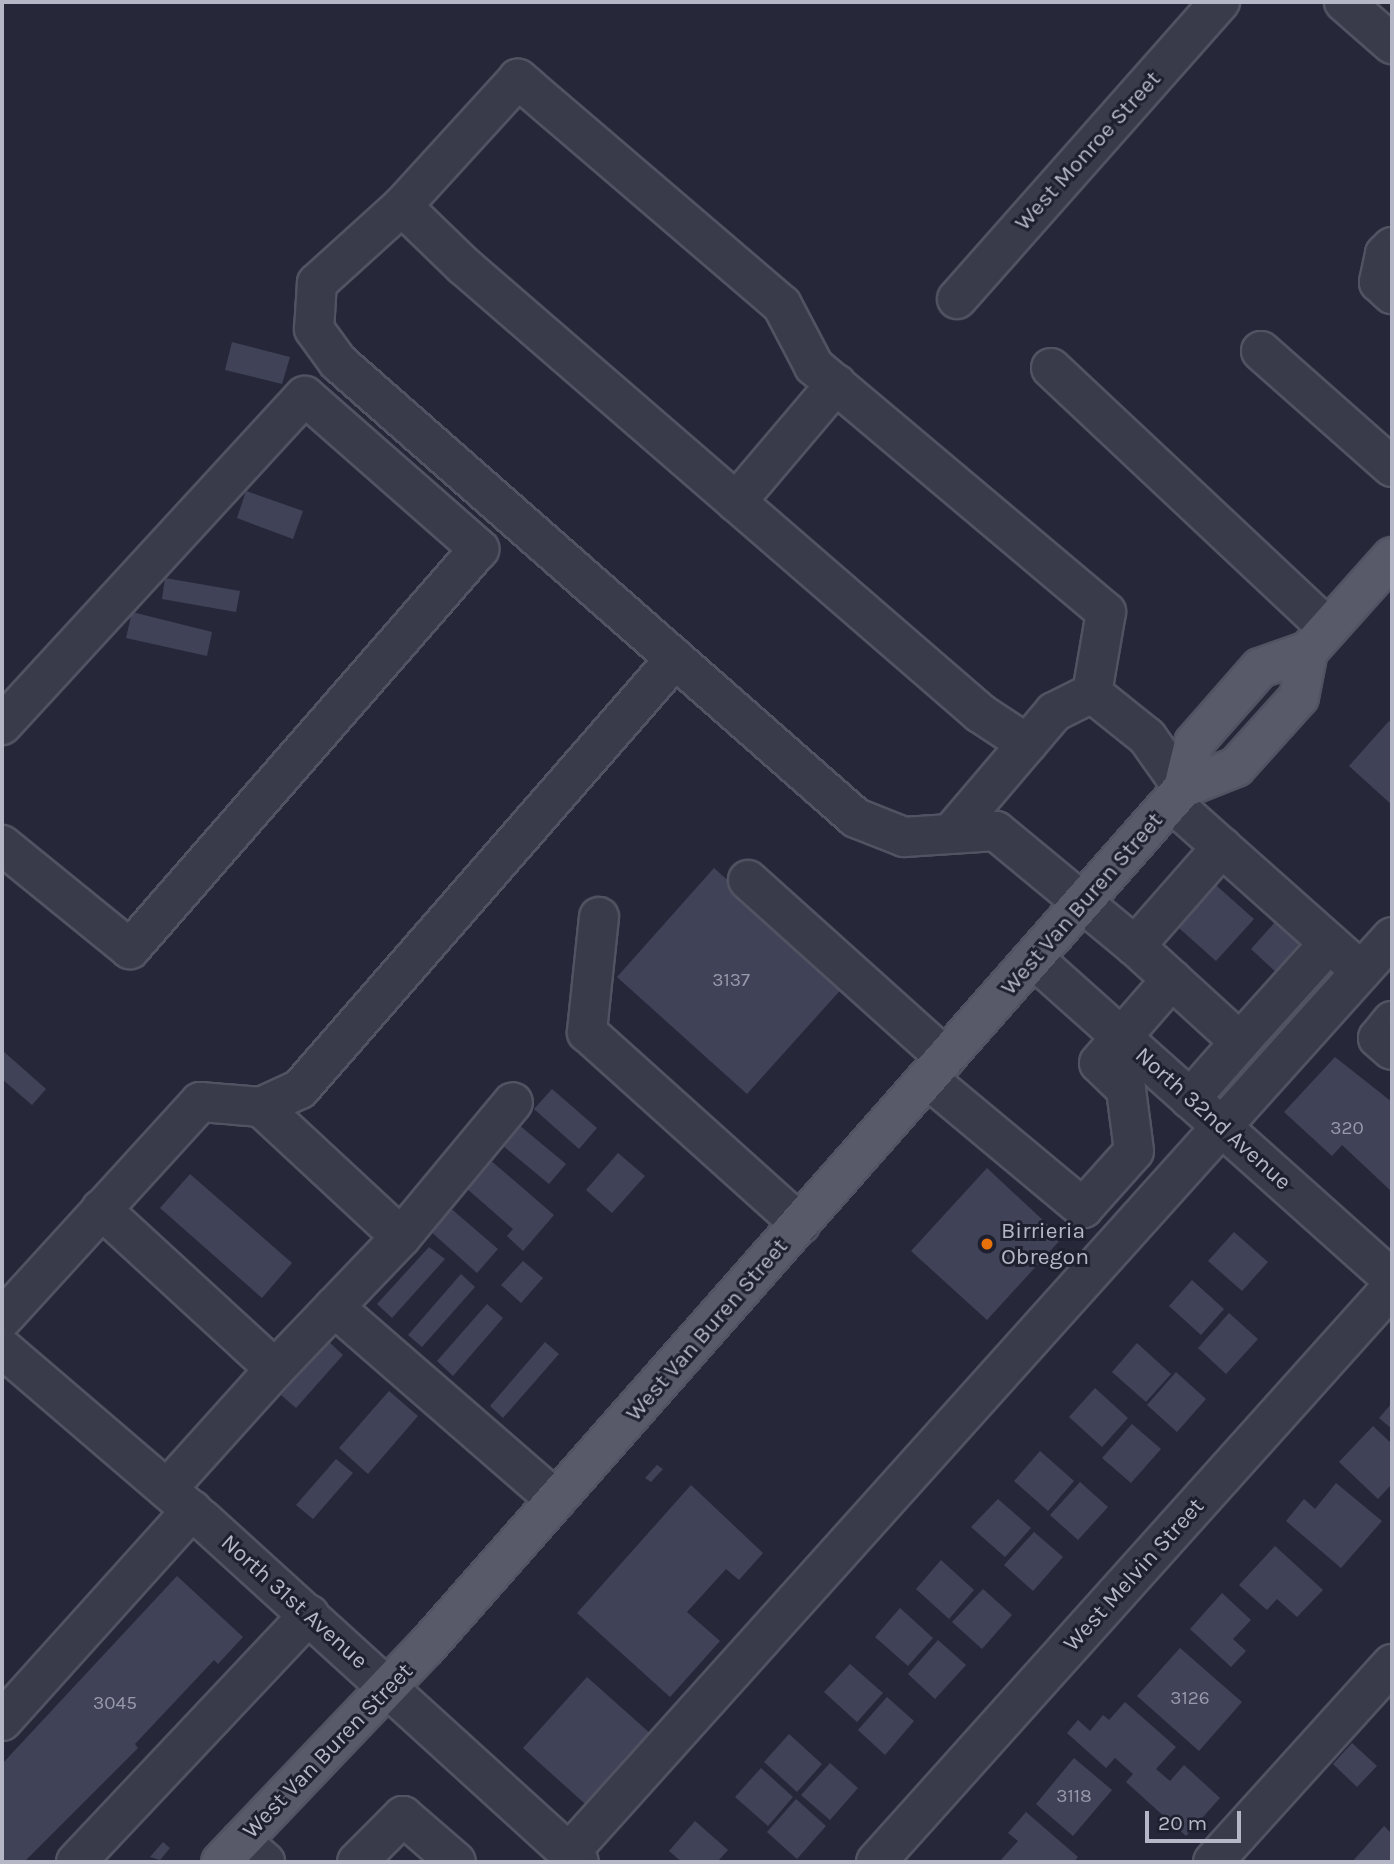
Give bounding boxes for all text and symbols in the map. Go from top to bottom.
street label: West Monroe Street [1009,66,1167,236]
street label: West Van Buren Street [995,807,1169,1001]
house number: 3137 [712,970,750,992]
street label: North 32nd Avenue [1129,1042,1297,1196]
house number: 320 [1330,1118,1364,1140]
place label: Birrieria Obregon [1001,1217,1089,1271]
street label: West Van Buren Street [620,1233,794,1427]
marker: Birrieria Obregon [979,1236,995,1252]
street label: West Melvin Street [1058,1493,1210,1657]
street label: North 31st Avenue [215,1529,373,1675]
street label: West Van Buren Street [237,1658,419,1844]
house number: 3126 [1170,1688,1210,1710]
house number: 3045 [93,1693,137,1715]
house number: 3118 [1056,1786,1092,1808]
scale bar [1149,1798,1245,1842]
text: 20 m [1158,1811,1207,1835]

